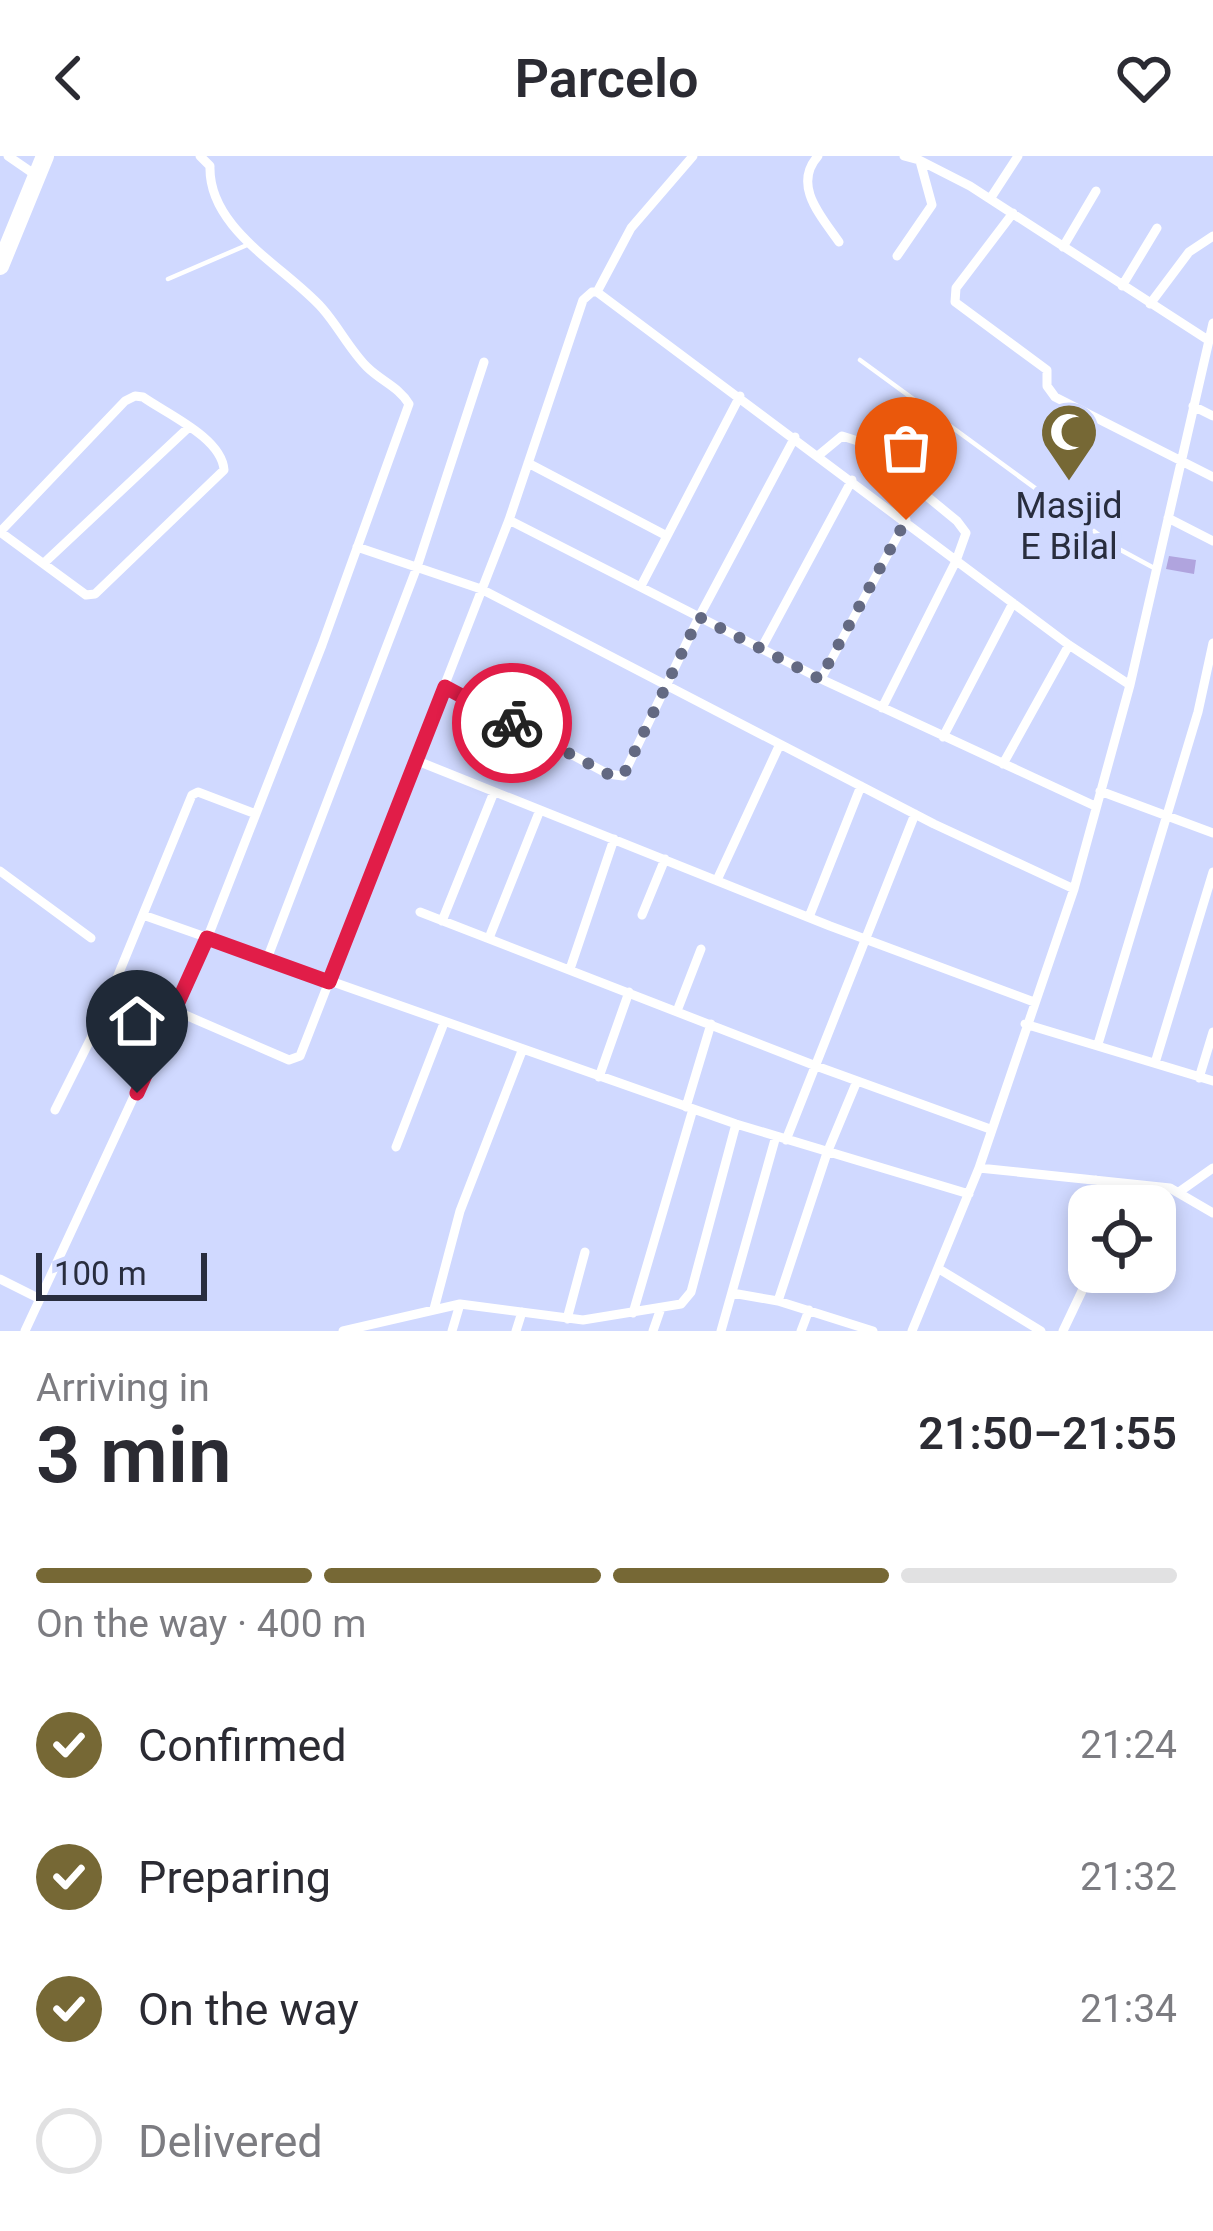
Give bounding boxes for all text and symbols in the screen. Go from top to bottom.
icon: back [36,45,102,111]
icon: heart [1111,45,1177,111]
text: Parcelo [514,47,699,110]
pin [855,397,957,520]
mosque icon: Masjid E Bilal [1038,401,1100,483]
icon: bag [873,415,939,481]
place label: Masjid E Bilal [1015,485,1123,568]
courier [452,663,572,783]
icon: bike [479,690,545,756]
pin [86,970,188,1093]
icon: home [104,988,170,1054]
map controls [1068,1185,1176,1293]
button: locate [1068,1185,1176,1293]
scale bar [36,1247,207,1300]
text: 100 m [54,1254,147,1293]
text: Arriving in [36,1365,210,1411]
text: 21:50–21:55 [918,1407,1177,1460]
text: 3 min [36,1410,232,1501]
text: On the way · 400 m [36,1601,367,1647]
icon: check [36,1712,102,1778]
text: Confirmed [138,1719,347,1772]
text: 21:24 [1080,1722,1177,1768]
icon: check [36,1844,102,1910]
text: Preparing [138,1851,331,1904]
text: 21:32 [1080,1854,1177,1900]
icon: check [36,1976,102,2042]
text: On the way [138,1983,359,2036]
text: 21:34 [1080,1986,1177,2032]
text: Delivered [138,2115,323,2168]

